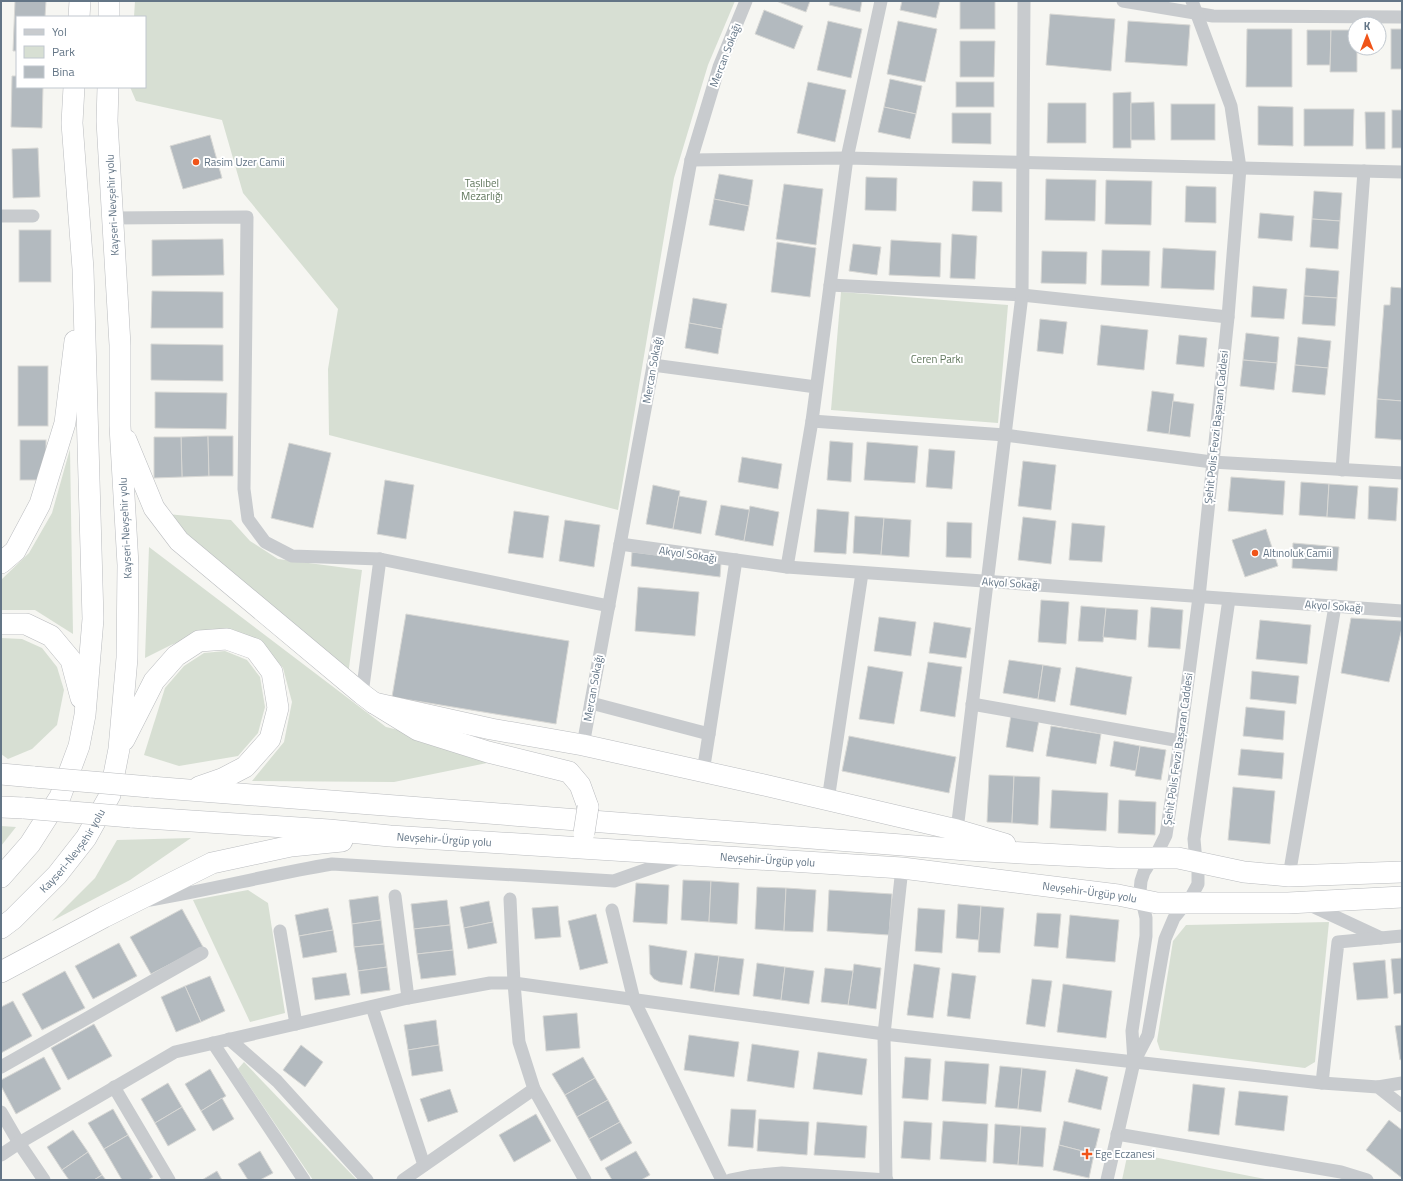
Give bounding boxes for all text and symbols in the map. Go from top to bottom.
legend [16,16,146,88]
north arrow [1347,16,1387,56]
text: K [1364,18,1371,34]
street label: Mercan Sokağı [705,21,745,89]
text: Yol [52,22,67,41]
text: Park [52,42,75,61]
text: Bina [52,62,74,81]
street label: Kayseri-Nevşehir yolu [101,154,123,256]
place label: Rasim Uzer Camii [204,154,285,170]
marker: Rasim Uzer Camii [191,157,201,167]
park label: Taşlıbel Mezarlığı [461,175,503,204]
street label: Mercan Sokağı [638,335,666,405]
street label: Şehit Polis Fevzi Başaran Caddesi [1200,350,1232,504]
park label: Ceren Parkı [911,351,963,367]
street label: Kayseri-Nevşehir yolu [114,477,136,579]
street label: Akyol Sokağı [658,542,718,566]
place label: Altınoluk Camii [1263,545,1332,561]
marker: Altınoluk Camii [1250,548,1260,558]
street label: Akyol Sokağı [981,573,1041,593]
street label: Akyol Sokağı [1304,596,1364,616]
street label: Mercan Sokağı [579,653,607,723]
street label: Şehit Polis Fevzi Başaran Caddesi [1159,672,1197,826]
street label: Kayseri-Nevşehir yolu [36,806,109,896]
street label: Nevşehir-Ürgüp yolu [396,828,492,850]
street label: Nevşehir-Ürgüp yolu [720,849,816,871]
street label: Nevşehir-Ürgüp yolu [1042,878,1139,907]
place label: Ege Eczanesi [1095,1146,1155,1162]
marker: Ege Eczanesi [1082,1149,1092,1159]

